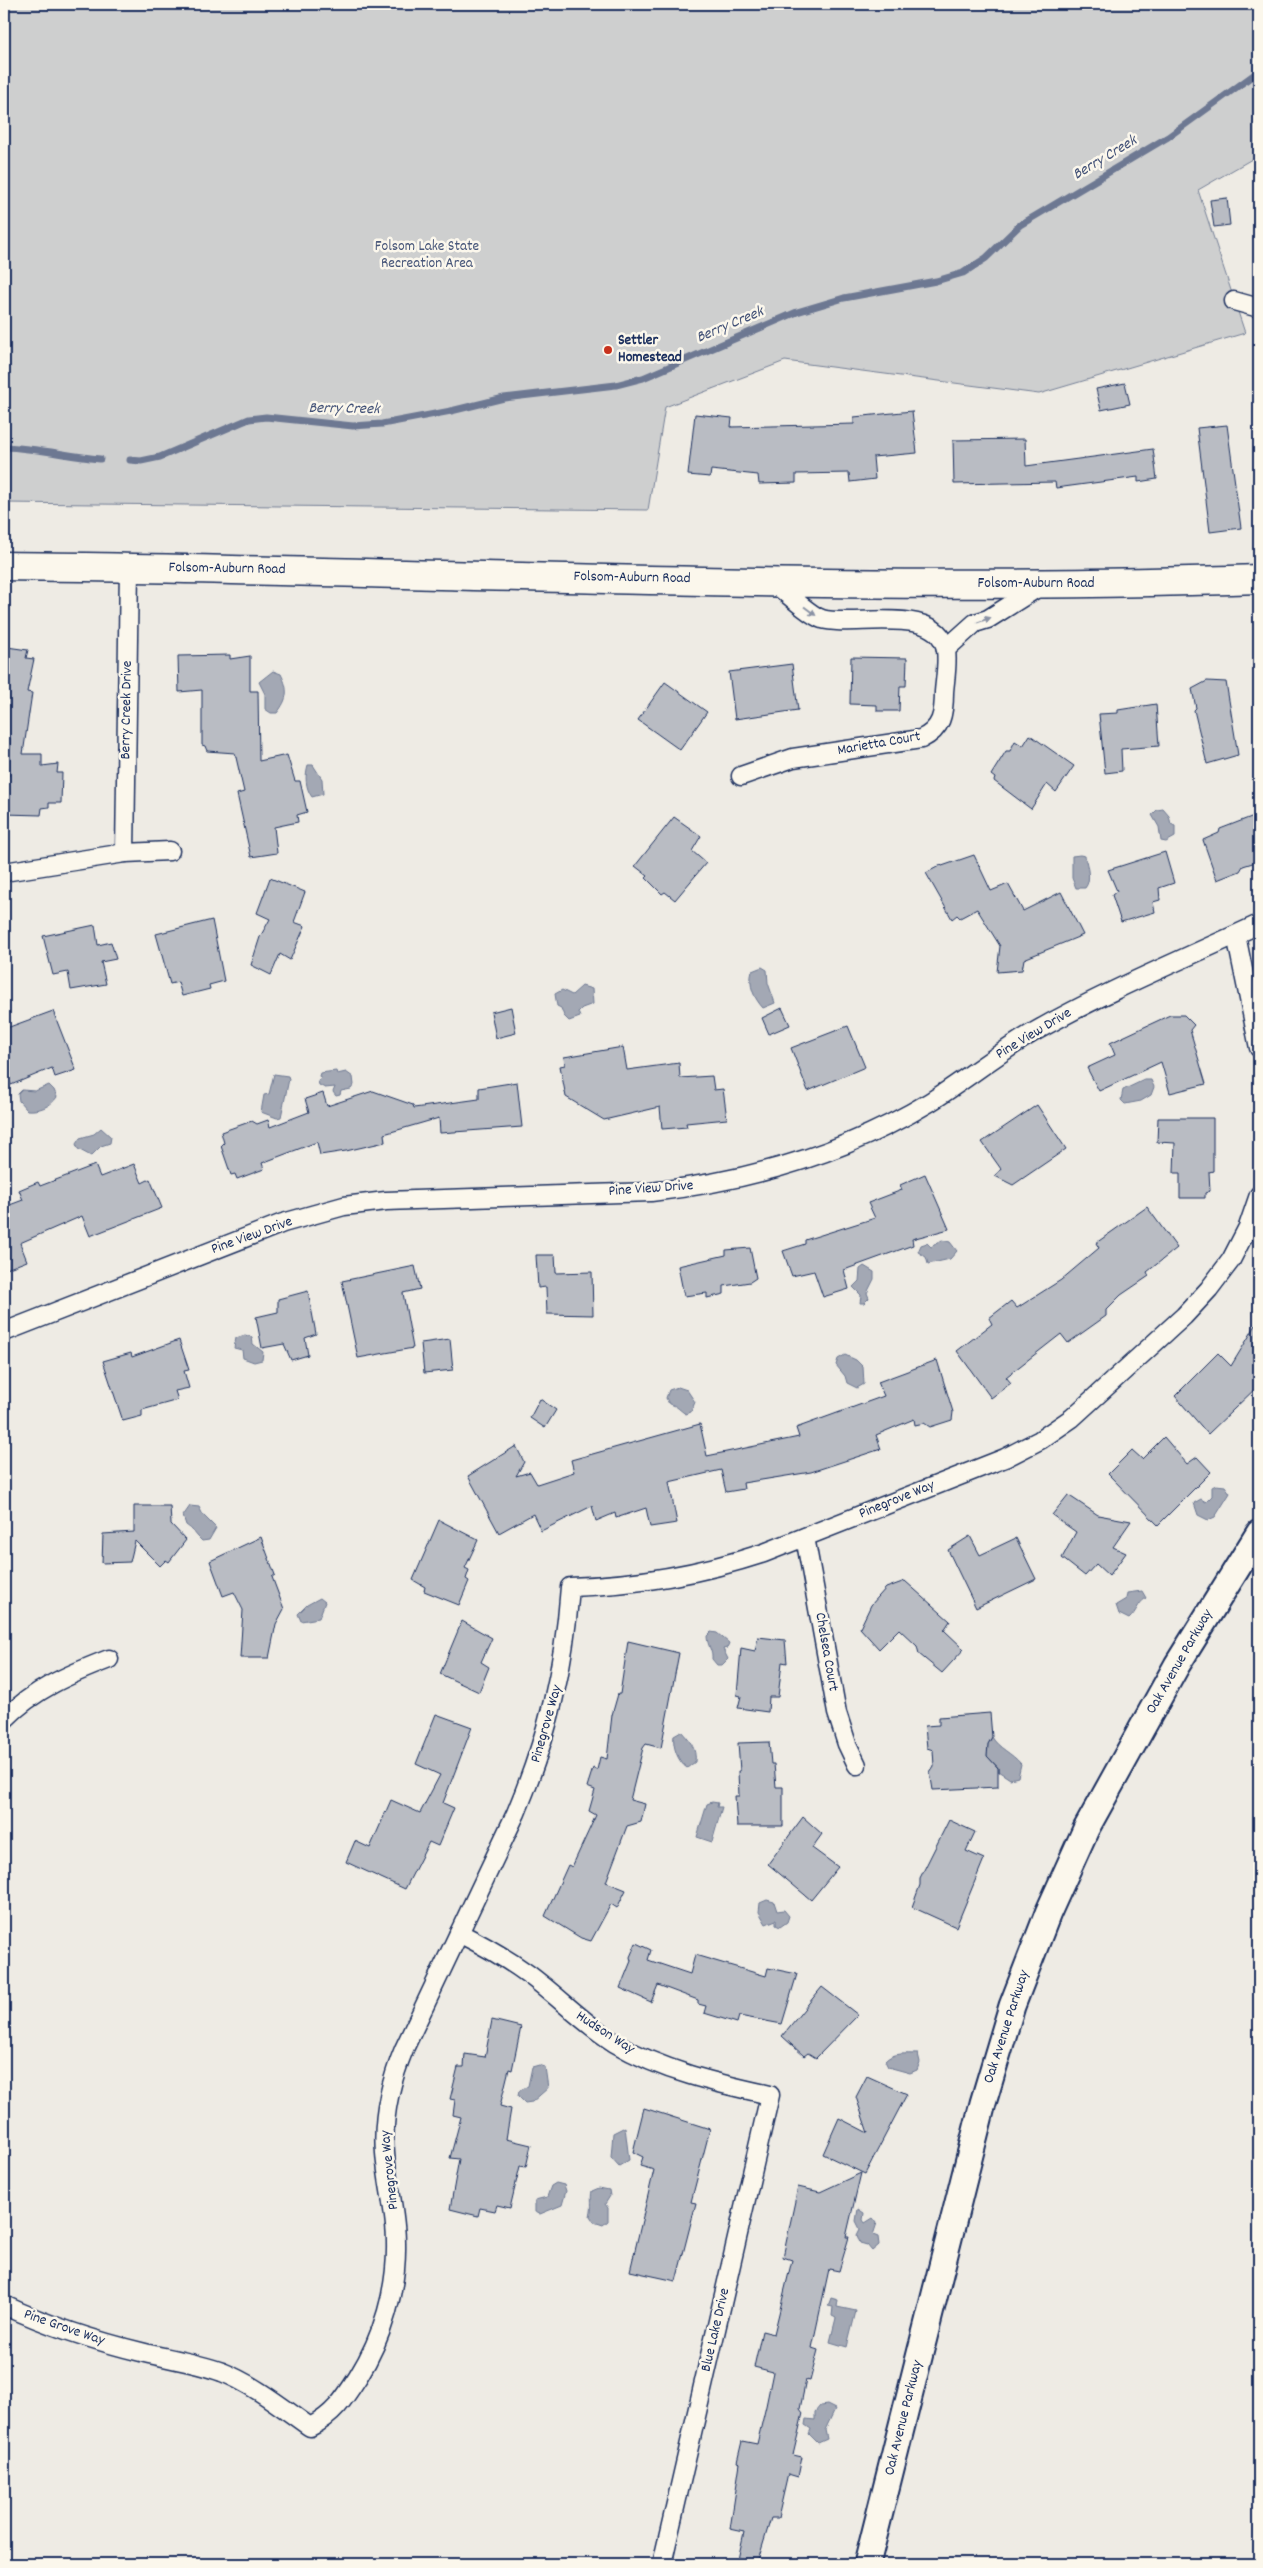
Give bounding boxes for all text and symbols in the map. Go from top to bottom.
water label: Berry Creek [1069,129,1143,186]
park label: Folsom Lake State Recreation Area [375,236,480,275]
water label: Berry Creek [693,300,769,349]
place label: Settler Homestead [618,330,682,369]
marker: Settler Homestead [602,344,614,356]
water label: Berry Creek [308,397,381,421]
street label: Folsom-Auburn Road [168,557,286,581]
street label: Folsom-Auburn Road [573,566,691,590]
street label: Folsom-Auburn Road [978,573,1094,595]
one-way arrow [803,605,816,616]
one-way arrow [977,616,992,624]
street label: Berry Creek Drive [115,660,139,760]
street label: Marietta Court [836,726,923,762]
street label: Pine View Drive [992,1002,1076,1065]
street label: Pine View Drive [608,1175,695,1203]
street label: Pine View Drive [208,1211,296,1261]
street label: Pinegrove Way [856,1474,939,1525]
street label: Oak Avenue Parkway [1141,1605,1219,1719]
street label: Chelsea Court [808,1611,844,1693]
street label: Pinegrove Way [525,1682,569,1765]
street label: Oak Avenue Parkway [978,1967,1036,2087]
street label: Hudson Way [571,2006,640,2061]
street label: Pinegrove Way [375,2128,405,2211]
street label: Blue Lake Drive [696,2286,736,2374]
street label: Pine Grove Way [21,2304,108,2352]
street label: Oak Avenue Parkway [879,2357,929,2478]

